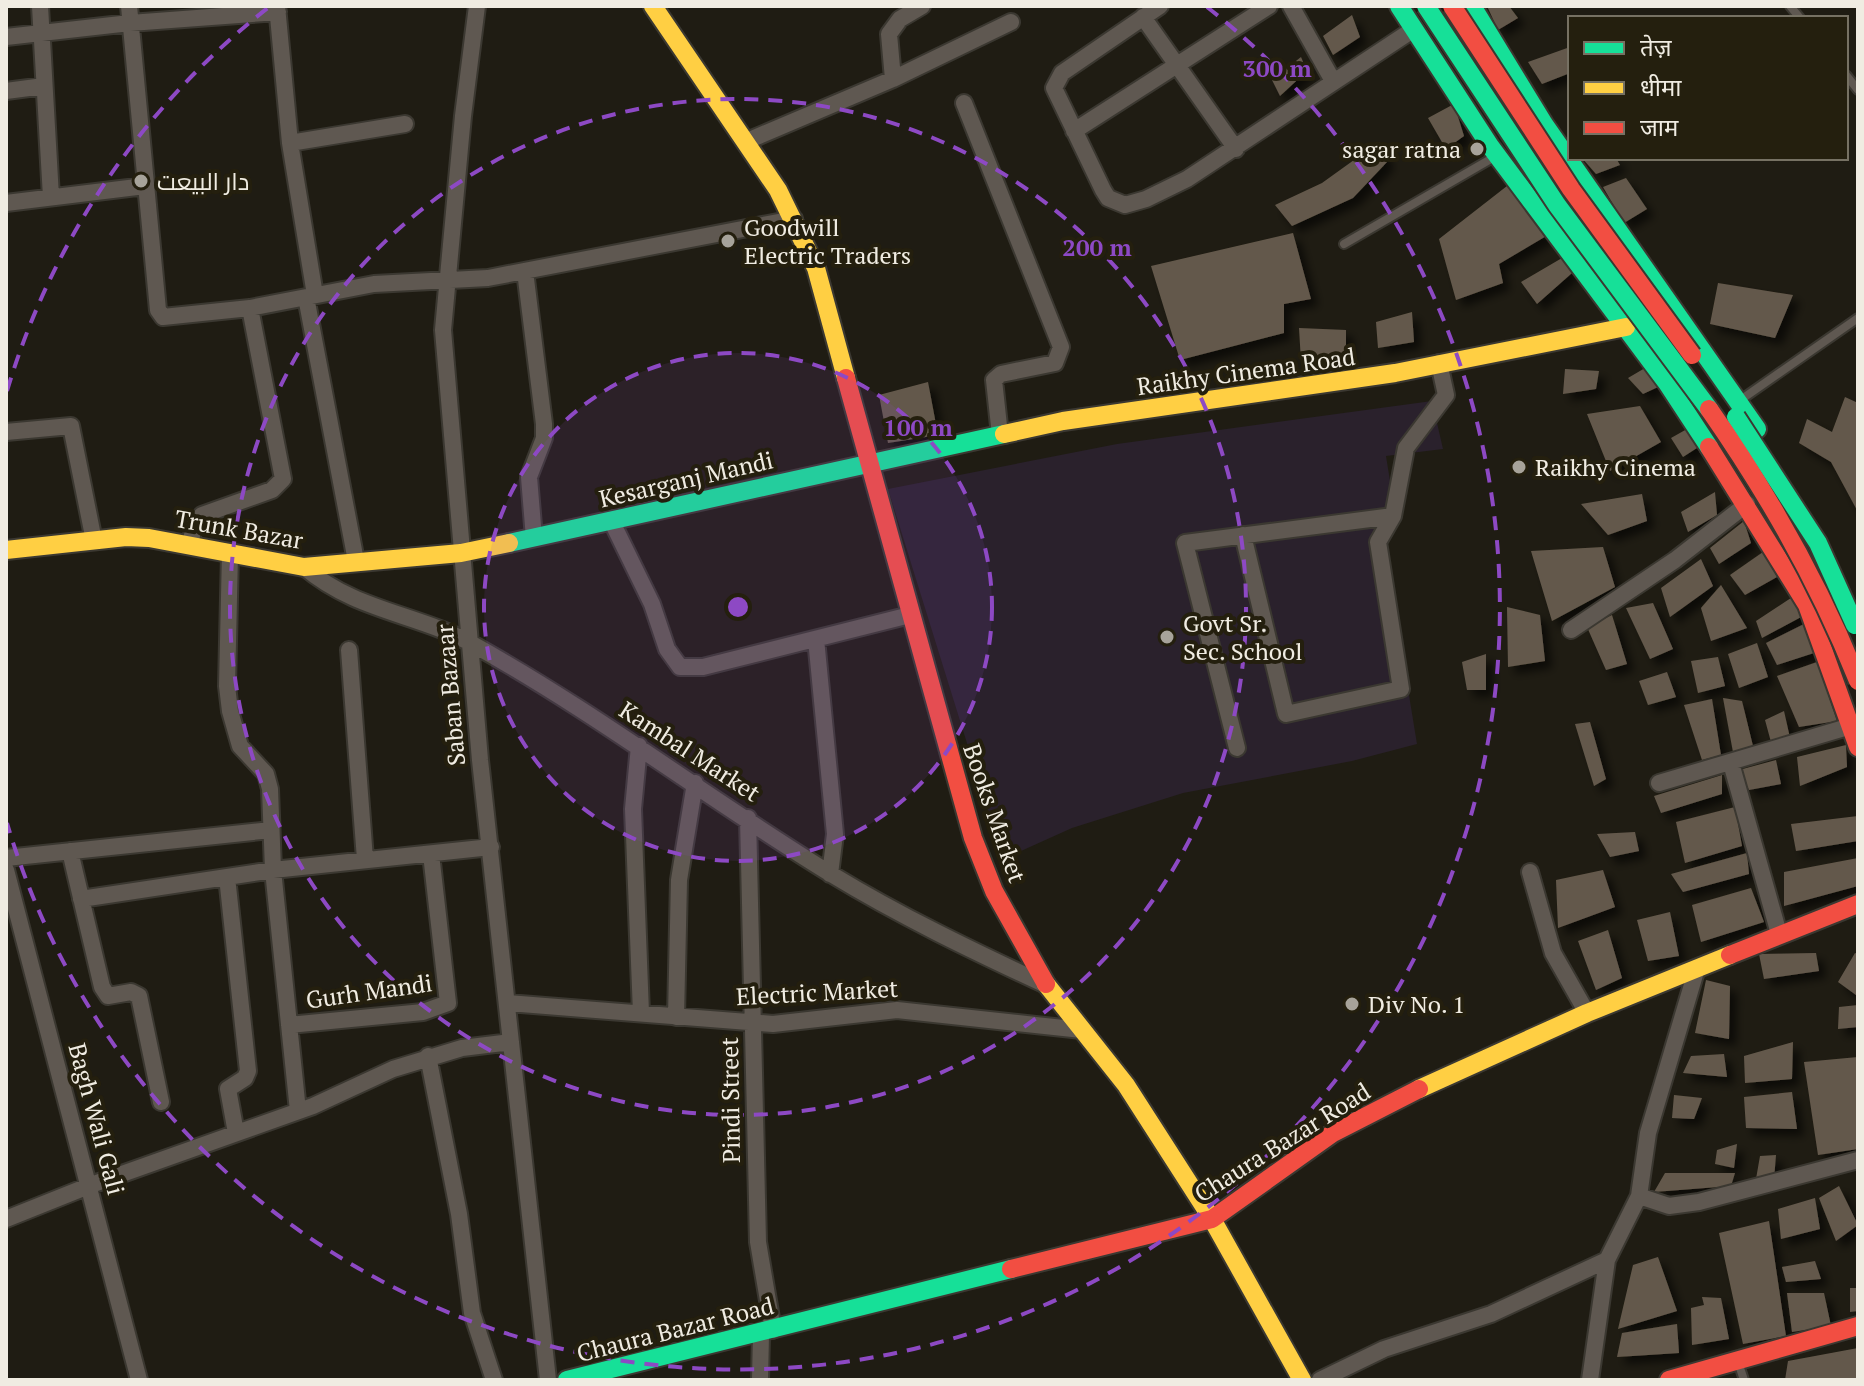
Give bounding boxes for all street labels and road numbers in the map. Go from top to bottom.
street label: Raikhy Cinema Road [1135,340,1357,402]
street label: Kesarganj Mandi [596,443,776,515]
street label: Trunk Bazar [172,502,306,556]
street label: Saban Bazaar [428,622,472,767]
street label: Kambal Market [613,694,767,809]
street label: Books Market [956,739,1034,887]
street label: Gurh Mandi [304,966,434,1016]
street label: Electric Market [735,972,899,1012]
street label: Pindi Street [713,1037,747,1163]
street label: Bagh Wali Gali [61,1040,133,1198]
street label: Chaura Bazar Road [1188,1075,1376,1209]
street label: Chaura Bazar Road [573,1289,777,1369]

